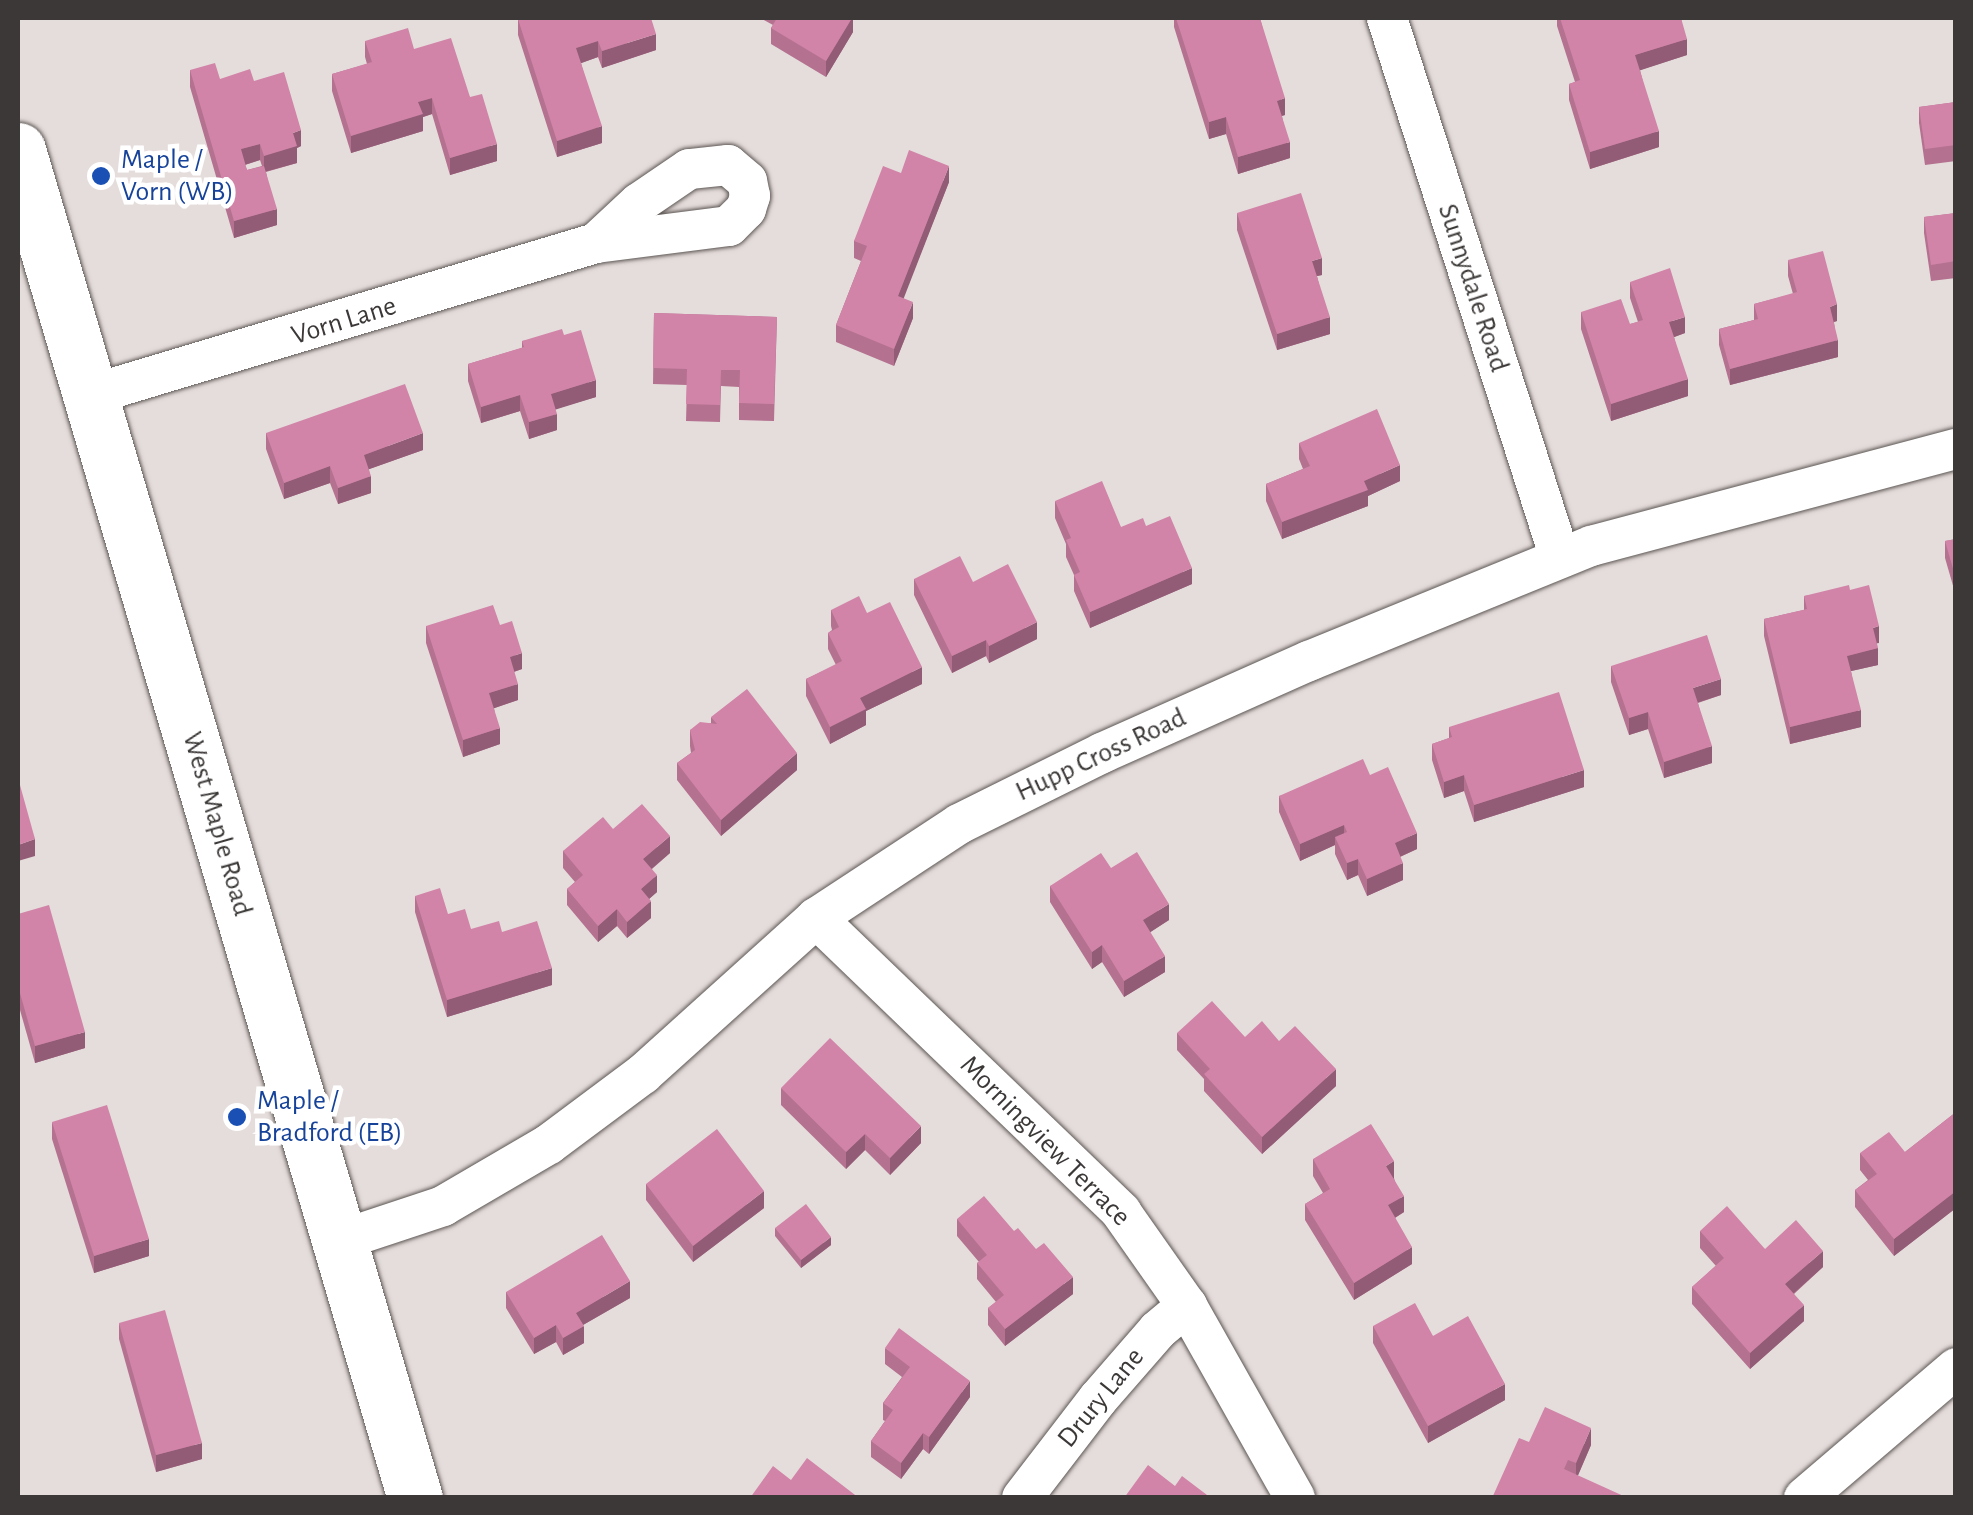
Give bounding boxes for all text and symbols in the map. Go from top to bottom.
place label: Maple / Vorn (WB) [121,143,234,209]
marker: Maple / Vorn (WB) [90,165,112,187]
street label: Sunnydale Road [1430,200,1516,376]
street label: Vorn Lane [288,289,400,353]
street label: Hupp Cross Road [1010,701,1192,809]
street label: West Maple Road [175,728,259,920]
street label: Morningview Terrace [953,1049,1137,1233]
place label: Maple / Bradford (EB) [257,1084,403,1150]
marker: Maple / Bradford (EB) [226,1106,248,1128]
street label: Drury Lane [1051,1341,1151,1455]

